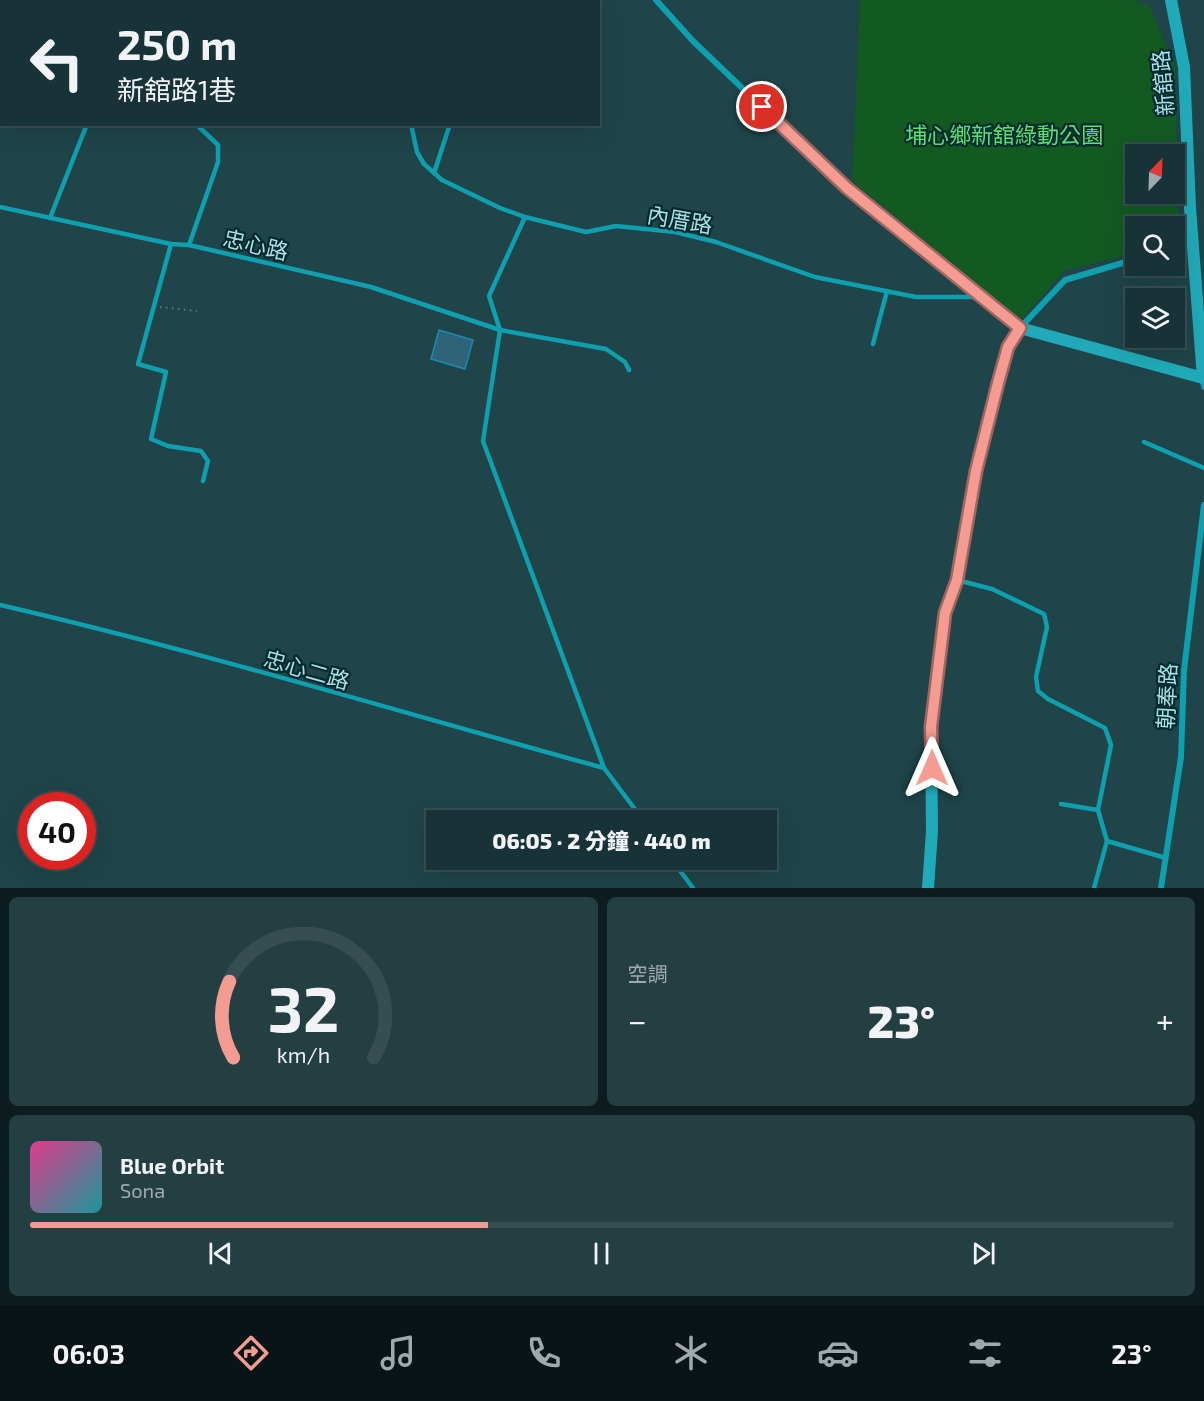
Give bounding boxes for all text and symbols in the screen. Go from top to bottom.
text: 250 m [117,18,237,68]
icon: left [18,24,96,102]
street label: 新舘路 [1146,49,1178,117]
text: 新舘路1巷 [117,73,236,105]
pin [736,81,787,132]
icon: arrive [745,90,778,123]
park label: 埔心鄉新舘綠動公園 [905,121,1103,147]
north arrow [1125,144,1185,204]
map controls [1125,144,1185,348]
street label: 內厝路 [645,200,715,238]
button: search [1125,216,1185,276]
street label: 忠心路 [221,224,291,264]
button: layers [1125,288,1185,348]
street label: 忠心二路 [261,644,353,694]
street label: 朝奉路 [1151,662,1181,730]
position arrow [900,736,964,800]
speed limit sign: 40 [18,792,96,870]
text: 06:05 · 2 分鐘 · 440 m [492,827,711,853]
text: 空調 [628,961,668,985]
text: 32 [267,970,339,1045]
text: 23° [868,993,935,1047]
text: − [628,1000,647,1040]
text: + [1156,1000,1174,1040]
text: km/h [277,1043,330,1068]
text: Blue Orbit [120,1152,224,1178]
text: Sona [120,1178,165,1202]
icon: previous [204,1237,237,1270]
icon: pause [585,1237,618,1270]
icon: next [967,1237,1000,1270]
icon: directions [230,1332,272,1374]
icon: music [377,1332,419,1374]
icon: phone [523,1332,565,1374]
icon: climate [670,1332,712,1374]
icon: car [817,1332,859,1374]
icon: filters [964,1332,1006,1374]
text: 06:03 [52,1337,125,1369]
text: 23° [1111,1337,1151,1369]

